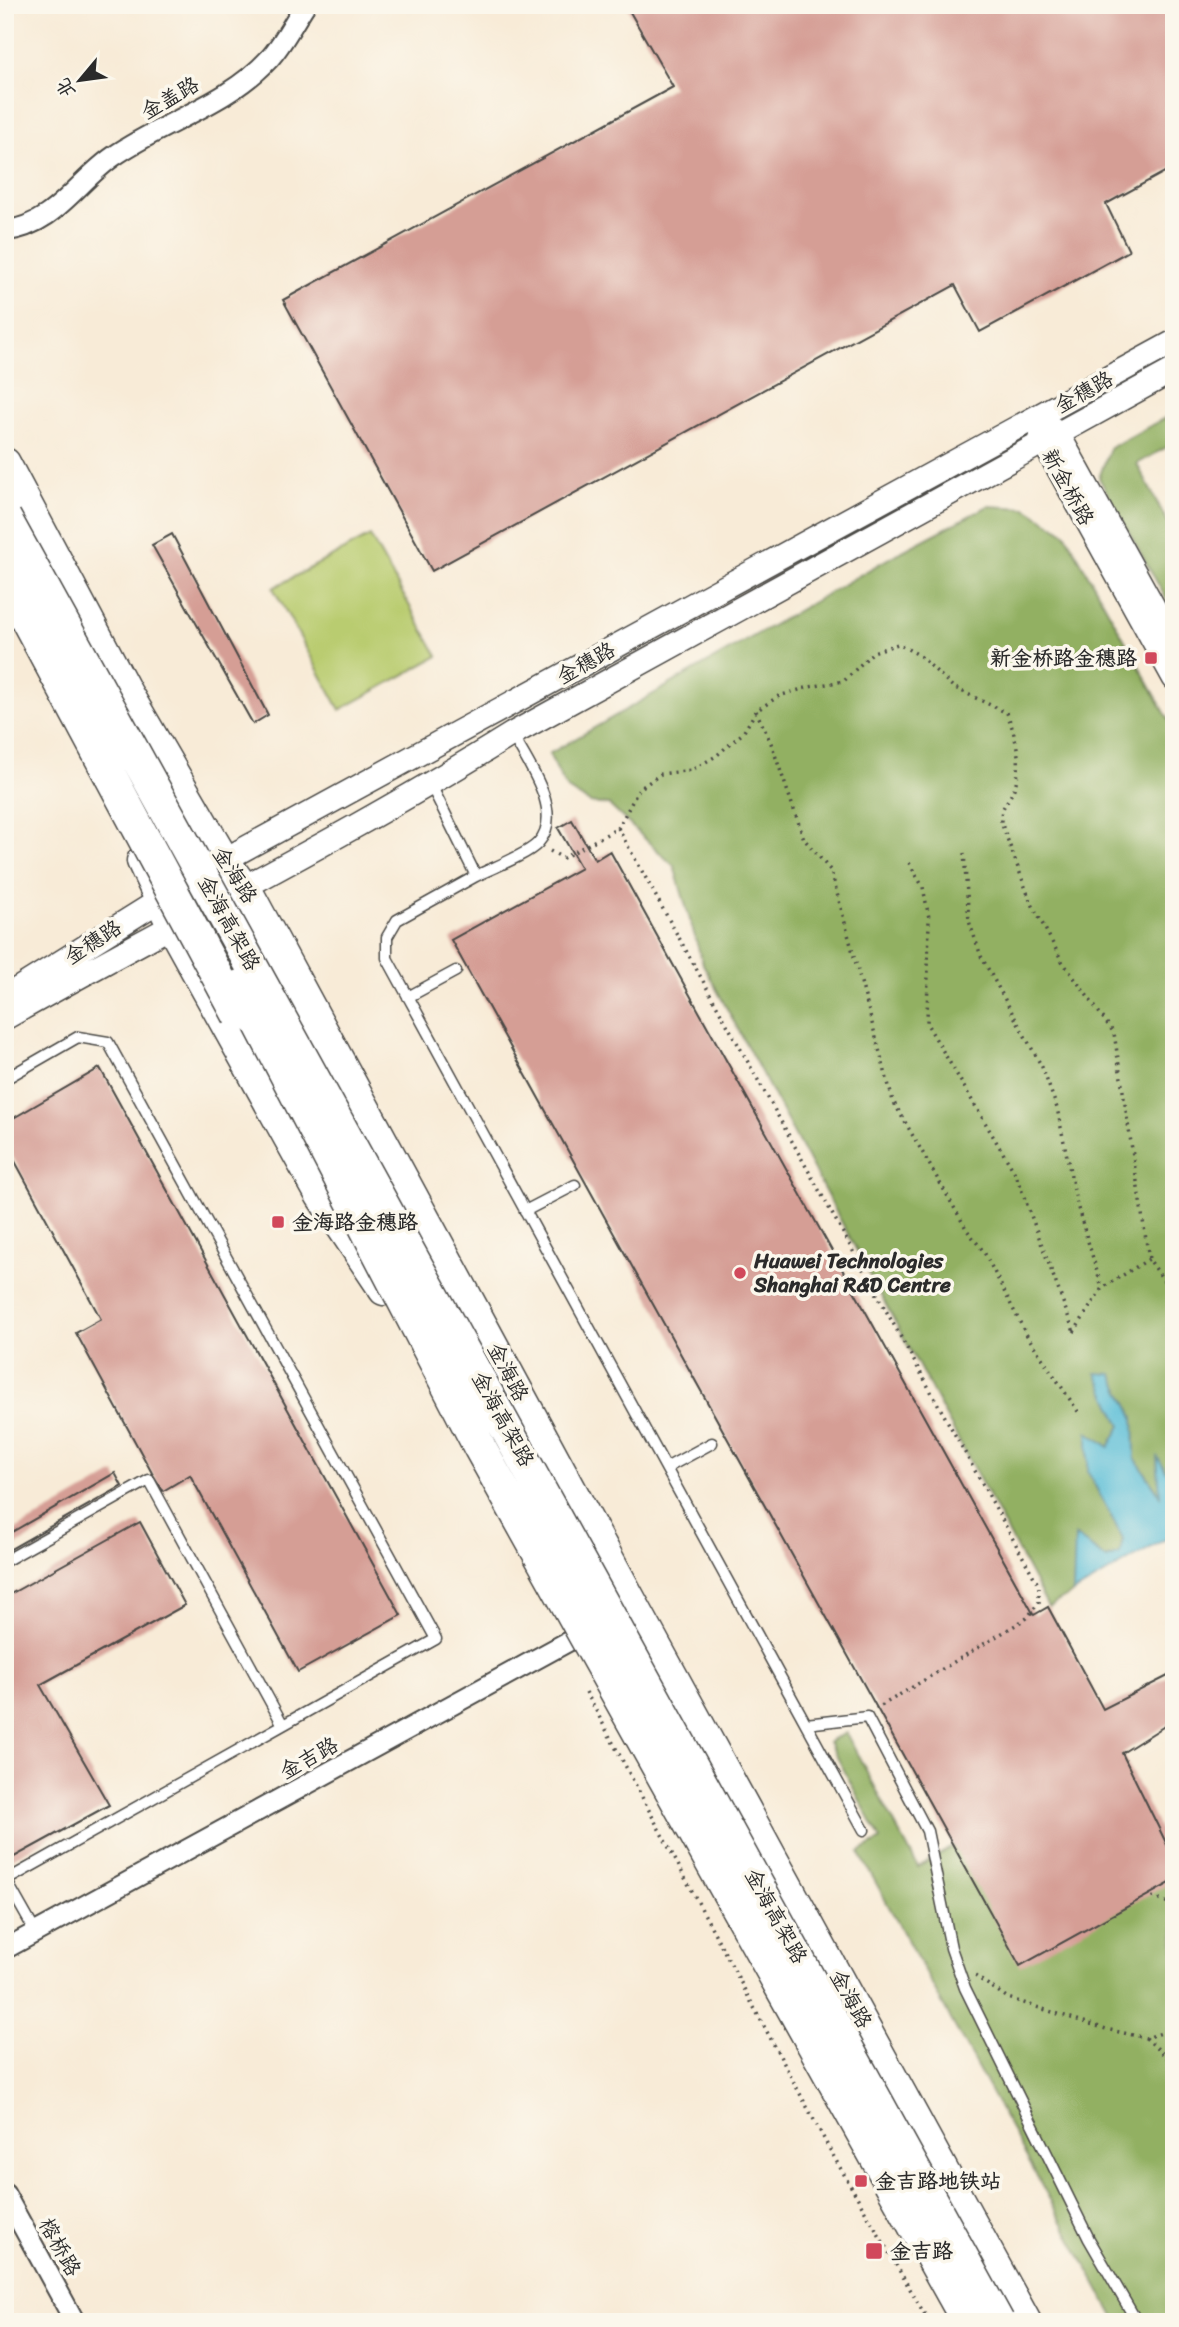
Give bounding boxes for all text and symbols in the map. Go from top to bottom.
north arrow [46,46,116,116]
street label: 金盖路 [133,66,207,130]
text: 北 [47,72,85,104]
street label: 金穗路 [1047,360,1121,424]
street label: 新金桥路 [1031,441,1105,533]
street label: 金穗路 [549,631,623,695]
place label: 新金桥路金穗路 [990,639,1137,677]
marker: 新金桥路金穗路 [1143,650,1159,666]
street label: 金海路 [202,838,268,912]
street label: 金海高架路 [187,868,271,978]
street label: 金穗路 [56,909,130,975]
place label: 金海路金穗路 [292,1203,418,1241]
marker: 金海路金穗路 [270,1214,286,1230]
place label: Huawei Technologies Shanghai R&D Centre [753,1242,951,1304]
marker: Huawei Technologies Shanghai R&D Centre [732,1265,748,1281]
street label: 金海路 [476,1335,540,1409]
street label: 金海高架路 [461,1364,545,1474]
street label: 金吉路 [272,1726,346,1790]
street label: 金海高架路 [734,1861,818,1971]
street label: 金海路 [819,1962,883,2036]
place label: 金吉路地铁站 [875,2162,1001,2200]
marker: 金吉路地铁站 [853,2173,869,2189]
street label: 榕桥路 [28,2210,92,2284]
place label: 金吉路 [890,2232,953,2270]
marker: 金吉路 [864,2241,884,2261]

